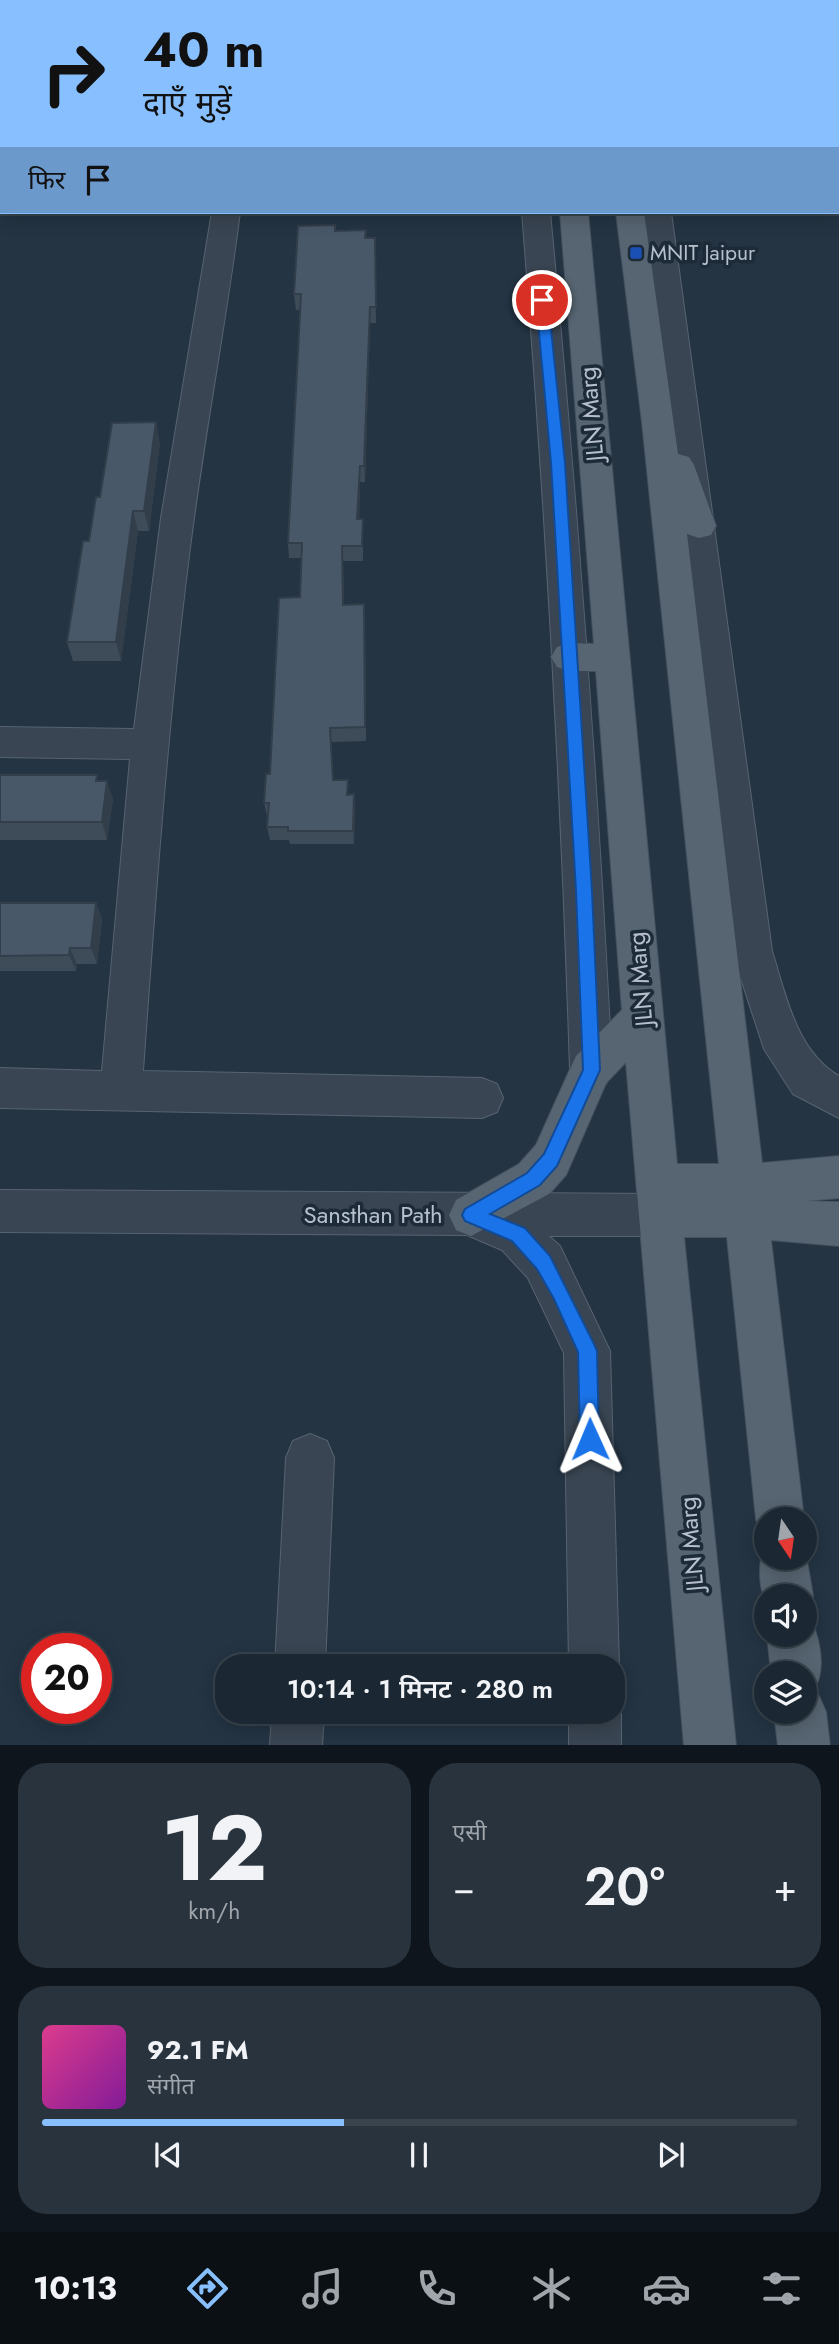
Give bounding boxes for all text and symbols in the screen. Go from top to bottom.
text: 40 m [143,15,265,85]
icon: right [28,28,119,119]
text: दाएँ मुड़ें [143,80,232,126]
text: फिर [28,161,65,199]
icon: arrive [79,161,117,199]
place label: MNIT Jaipur [650,238,756,268]
marker: MNIT Jaipur [628,245,644,261]
pin [512,270,572,330]
icon: arrive [523,281,561,319]
street label: JLN Marg [569,365,613,466]
street label: JLN Marg [618,930,662,1031]
street label: Sansthan Path [303,1197,443,1232]
position arrow [553,1402,627,1476]
street label: JLN Marg [669,1495,713,1596]
north arrow [754,1507,817,1570]
map controls [754,1507,817,1724]
button: sound [754,1584,817,1647]
speed limit sign: 20 [21,1633,112,1724]
button: layers [754,1661,817,1724]
text: 10:14 · 1 मिनट · 280 m [287,1670,553,1708]
text: 12 [161,1783,267,1914]
text: एसी [453,1815,487,1849]
text: 20° [584,1849,665,1925]
text: − [453,1860,475,1915]
text: + [774,1860,797,1915]
text: km/h [188,1894,240,1928]
text: 92.1 FM [147,2031,248,2069]
text: संगीत [147,2069,195,2103]
icon: previous [149,2136,187,2174]
icon: pause [400,2136,438,2174]
icon: next [652,2136,690,2174]
icon: directions [183,2264,232,2313]
icon: music [298,2264,347,2313]
icon: phone [412,2264,461,2313]
icon: climate [527,2264,576,2313]
icon: car [642,2264,691,2313]
icon: filters [757,2264,806,2313]
text: 10:13 [33,2265,117,2311]

